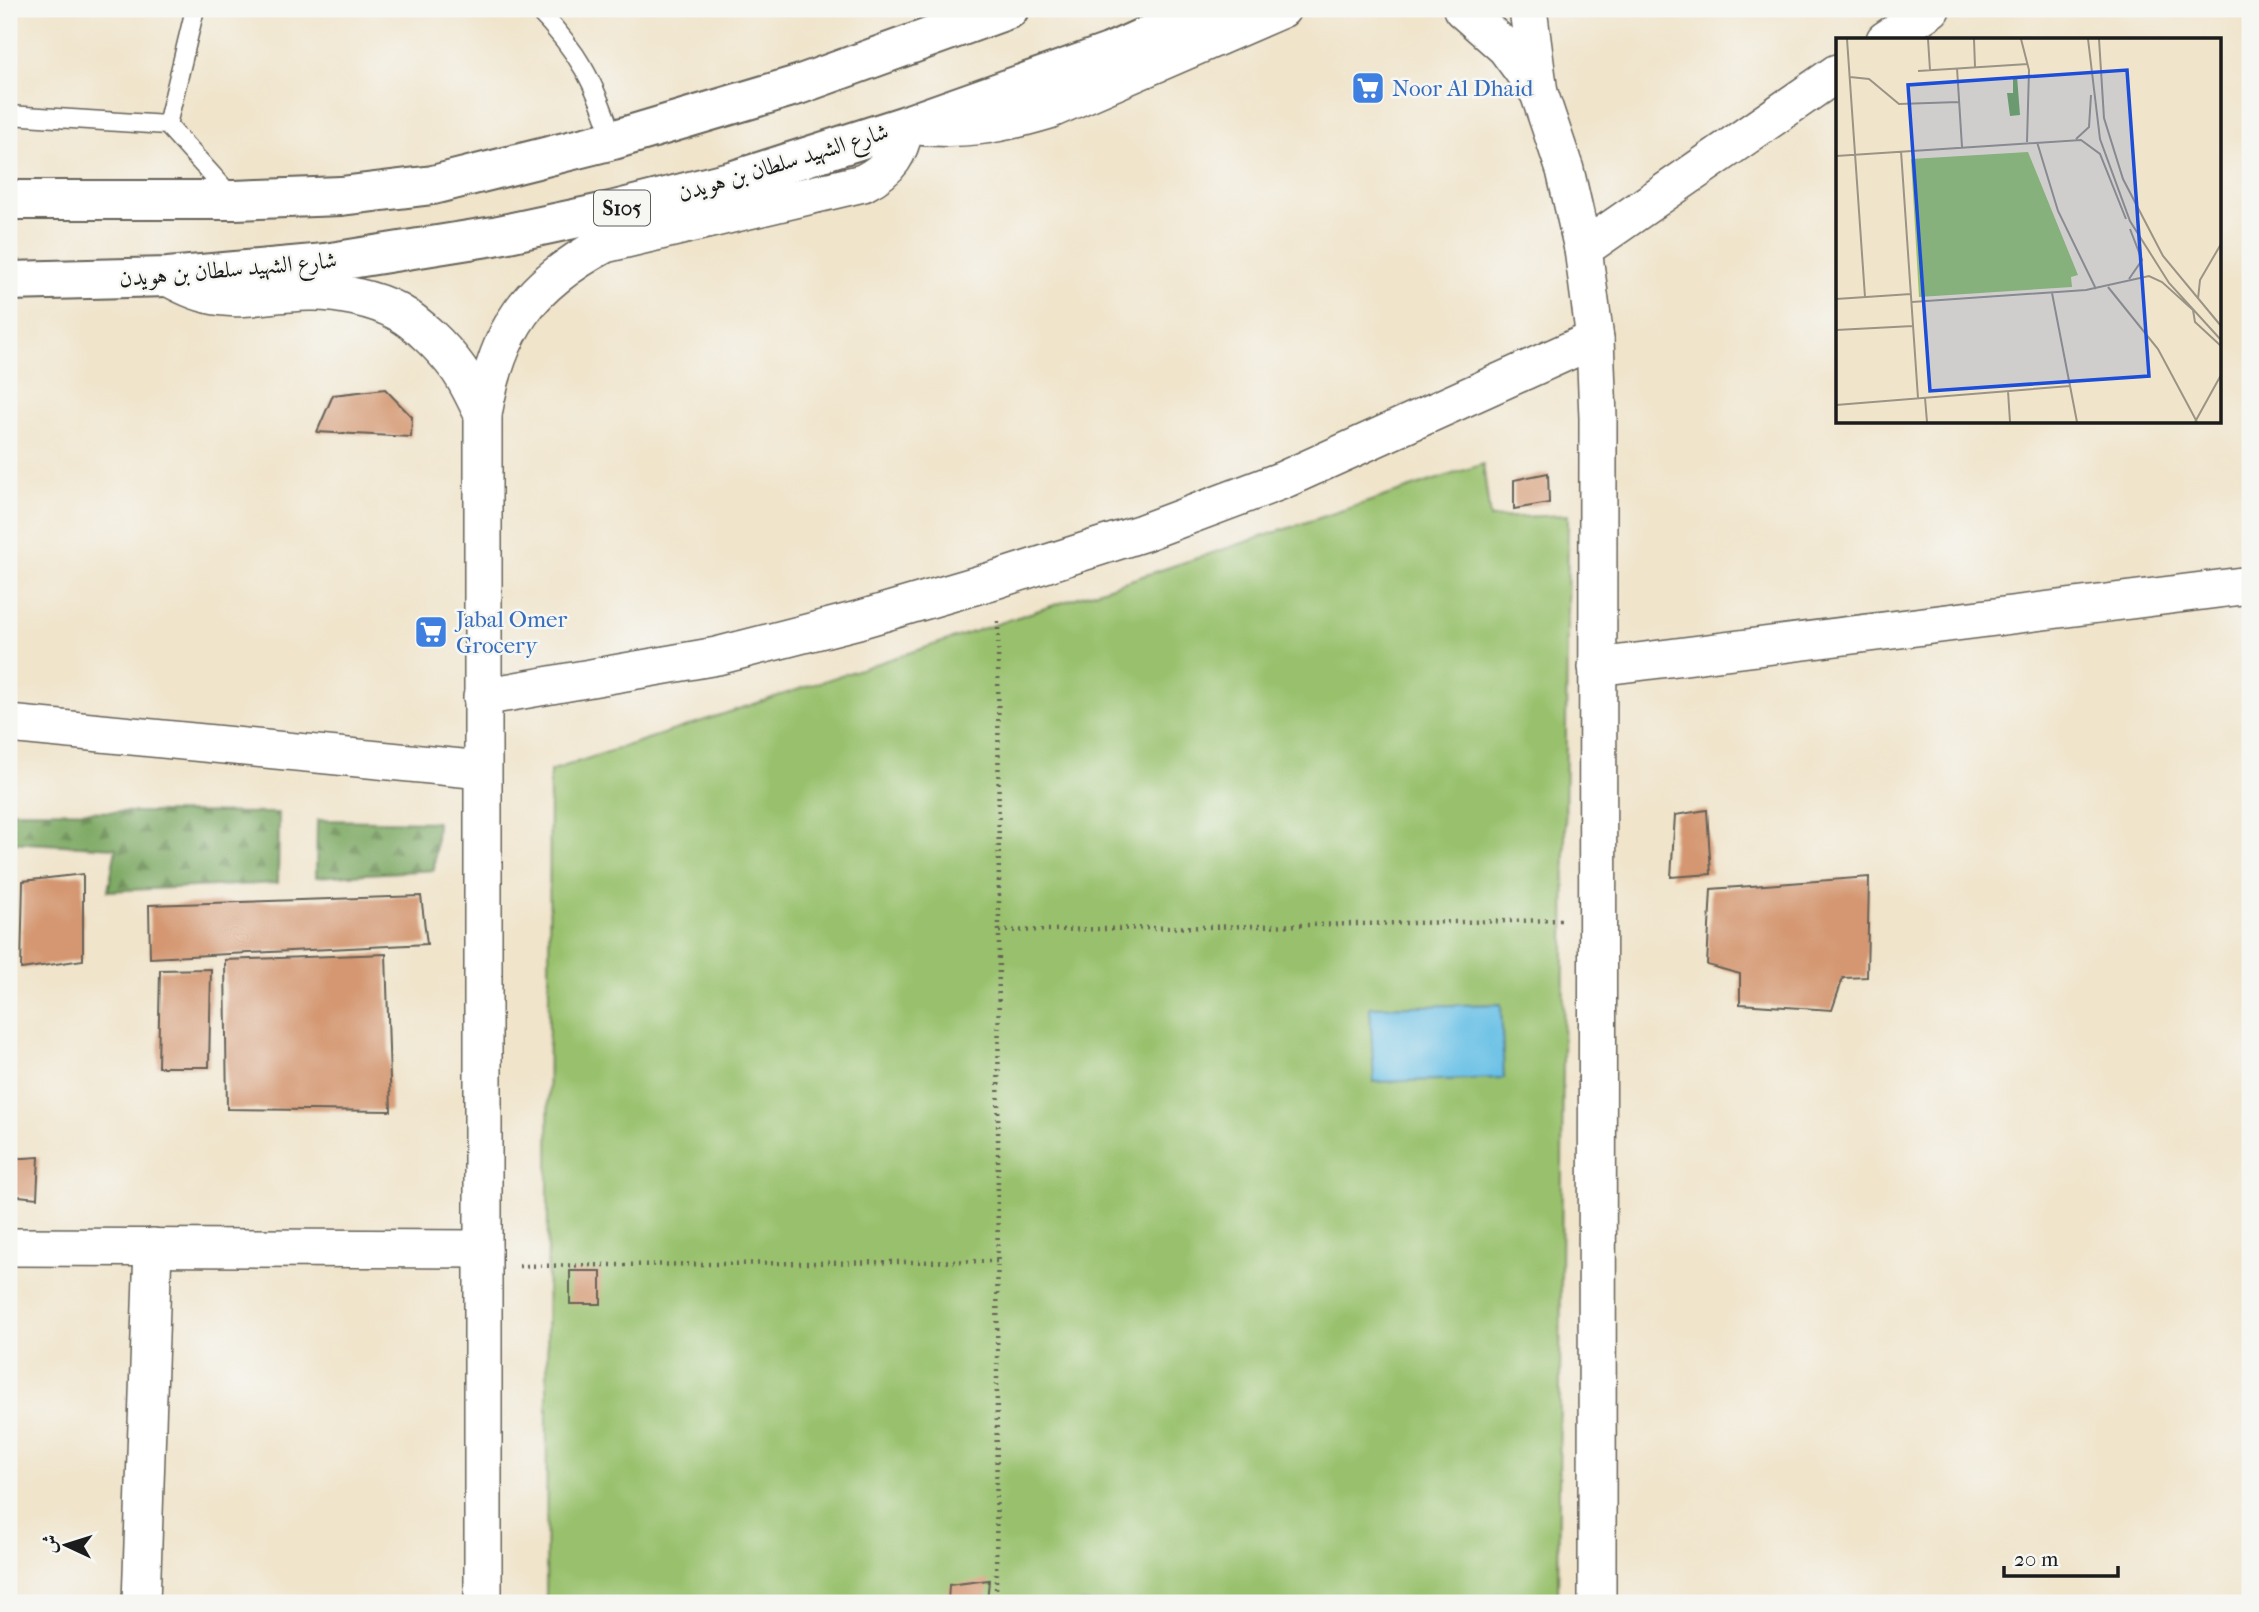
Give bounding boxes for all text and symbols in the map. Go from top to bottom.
inset map [1836,38,2220,424]
supermarket icon: Noor Al Dhaid [1349,69,1387,107]
place label: Noor Al Dhaid [1392,75,1534,102]
street label: شارع الشهيد سلطان بن هويدن [675,118,893,213]
road number: S105 [594,190,650,226]
street label: شارع الشهيد سلطان بن هويدن [118,247,339,298]
place label: Jabal Omer Grocery [454,606,567,659]
supermarket icon: Jabal Omer Grocery [412,613,450,651]
north arrow [32,1510,102,1580]
text: ش [38,1534,62,1554]
scale bar [2004,1535,2117,1579]
text: 20 m [2014,1547,2059,1571]

